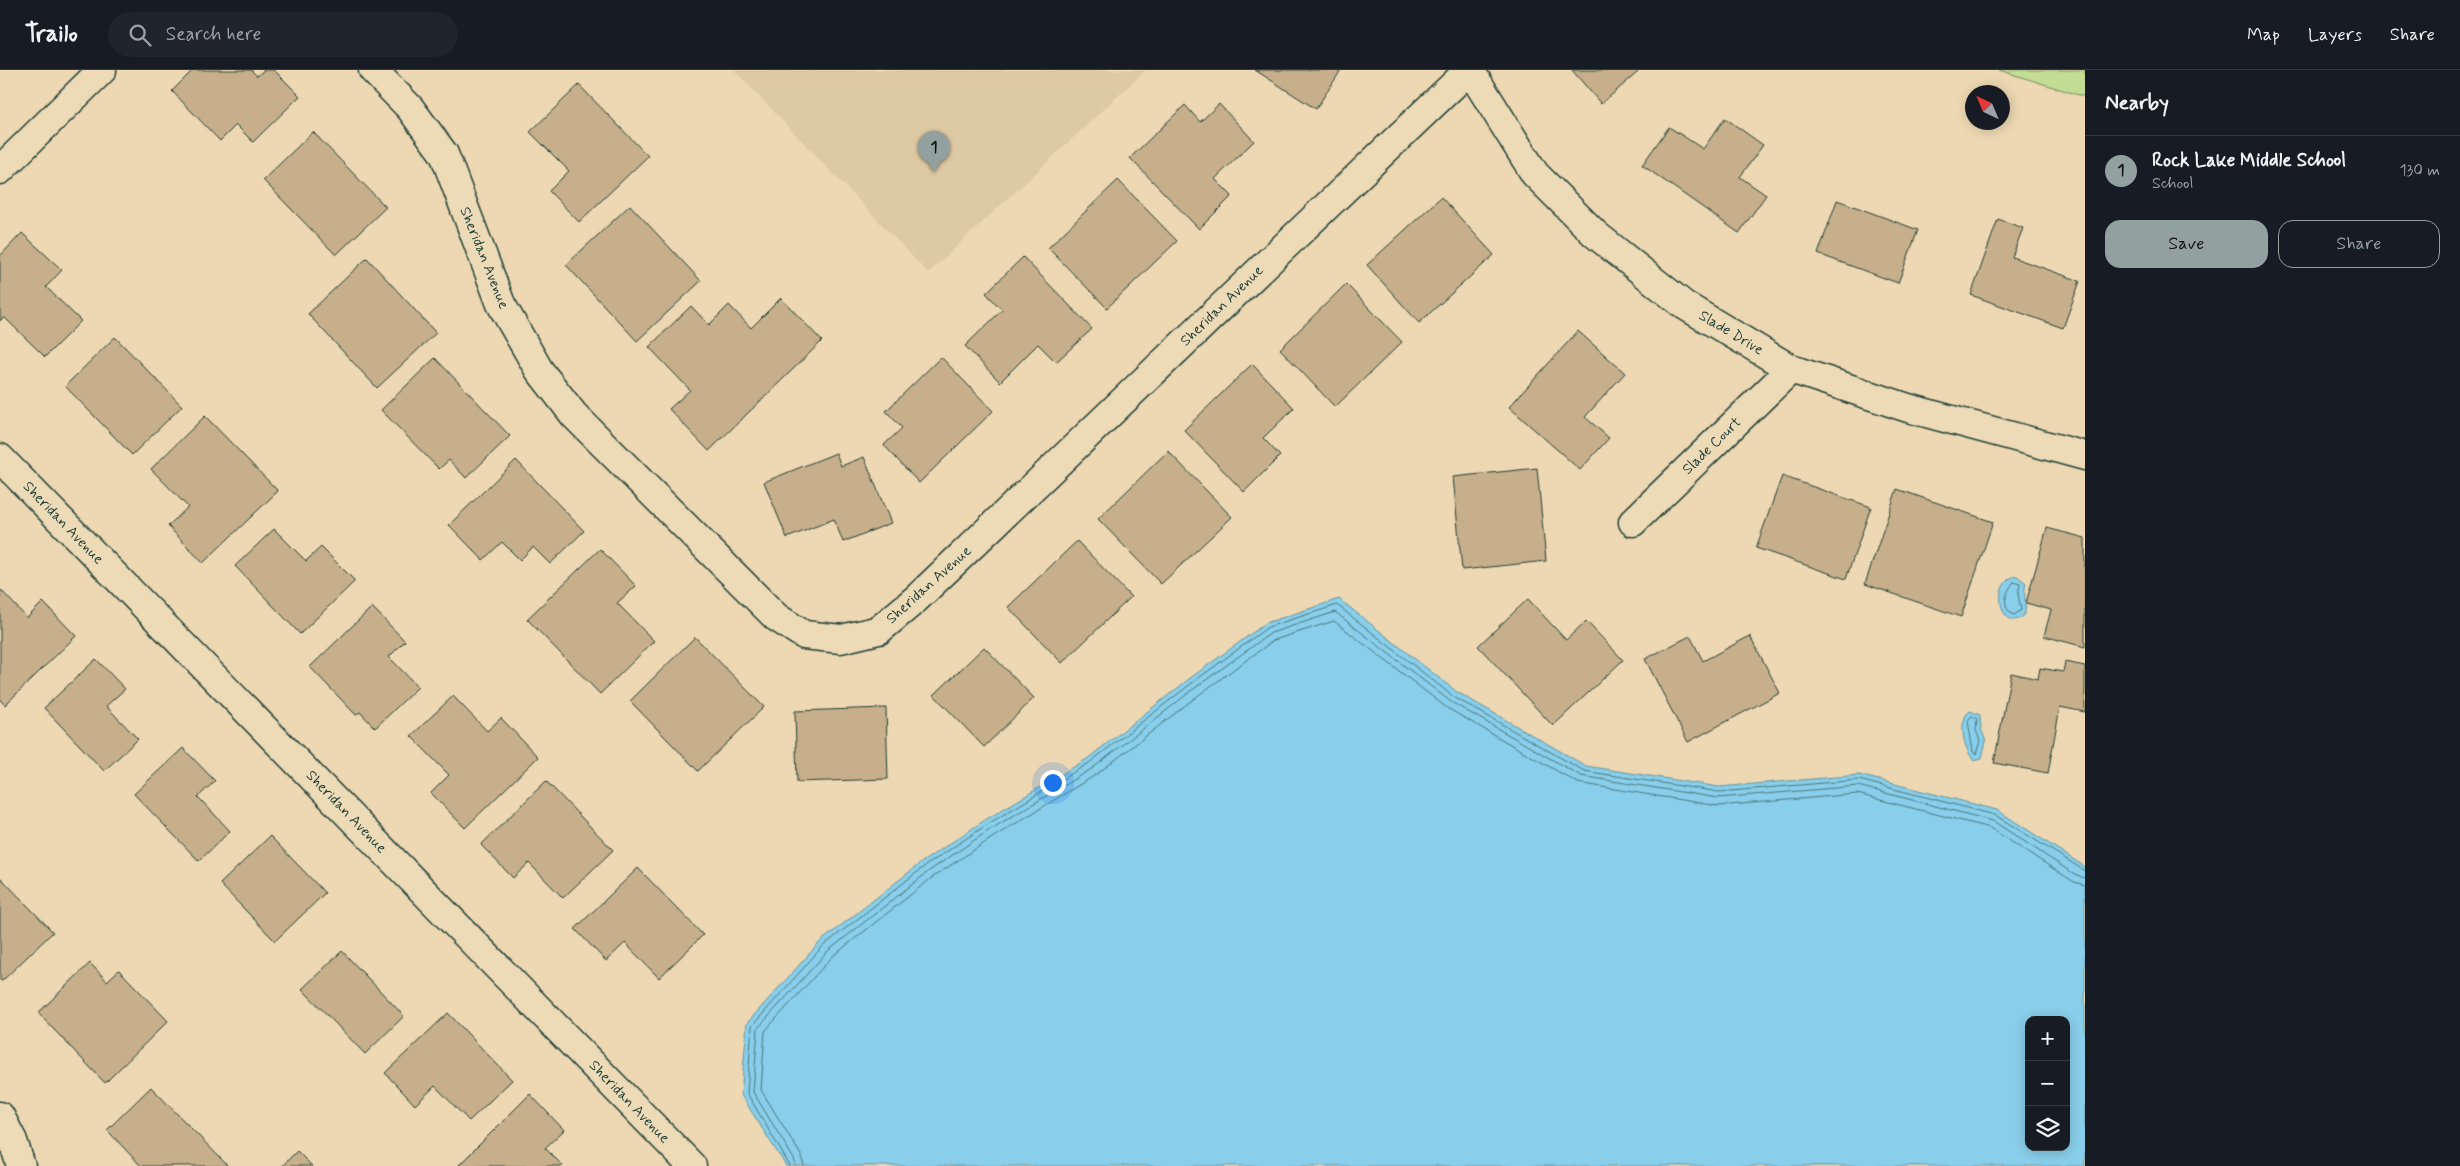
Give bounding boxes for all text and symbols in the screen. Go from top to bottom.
search box [108,12,458,57]
text: Trailo [25,19,78,50]
icon: search [126,21,154,49]
text: Search here [166,22,261,47]
text: Map [2247,23,2280,47]
text: Layers [2308,23,2362,47]
text: Share [2390,23,2435,47]
north arrow [1965,85,2010,130]
text: Nearby [2105,89,2169,117]
pin: 1 [918,131,950,172]
text: Rock Lake Middle School [2152,148,2346,173]
text: 1 [2117,160,2125,181]
text: 130 m [2399,160,2440,181]
text: School [2152,173,2193,194]
street label: Sheridan Avenue [454,204,514,312]
button: Save [2105,220,2268,268]
button: Share [2278,220,2440,268]
street label: Sheridan Avenue [1176,261,1268,351]
street label: Slade Drive [1695,306,1767,360]
street label: Slade Court [1678,413,1746,479]
street label: Sheridan Avenue [18,477,108,569]
street label: Sheridan Avenue [882,541,976,629]
street label: Sheridan Avenue [301,766,391,858]
your location [1040,770,1066,796]
map controls [2025,1016,2070,1151]
button: + [2025,1016,2070,1061]
street label: Sheridan Avenue [584,1056,674,1148]
button: − [2025,1061,2070,1106]
button: layers [2025,1106,2070,1151]

